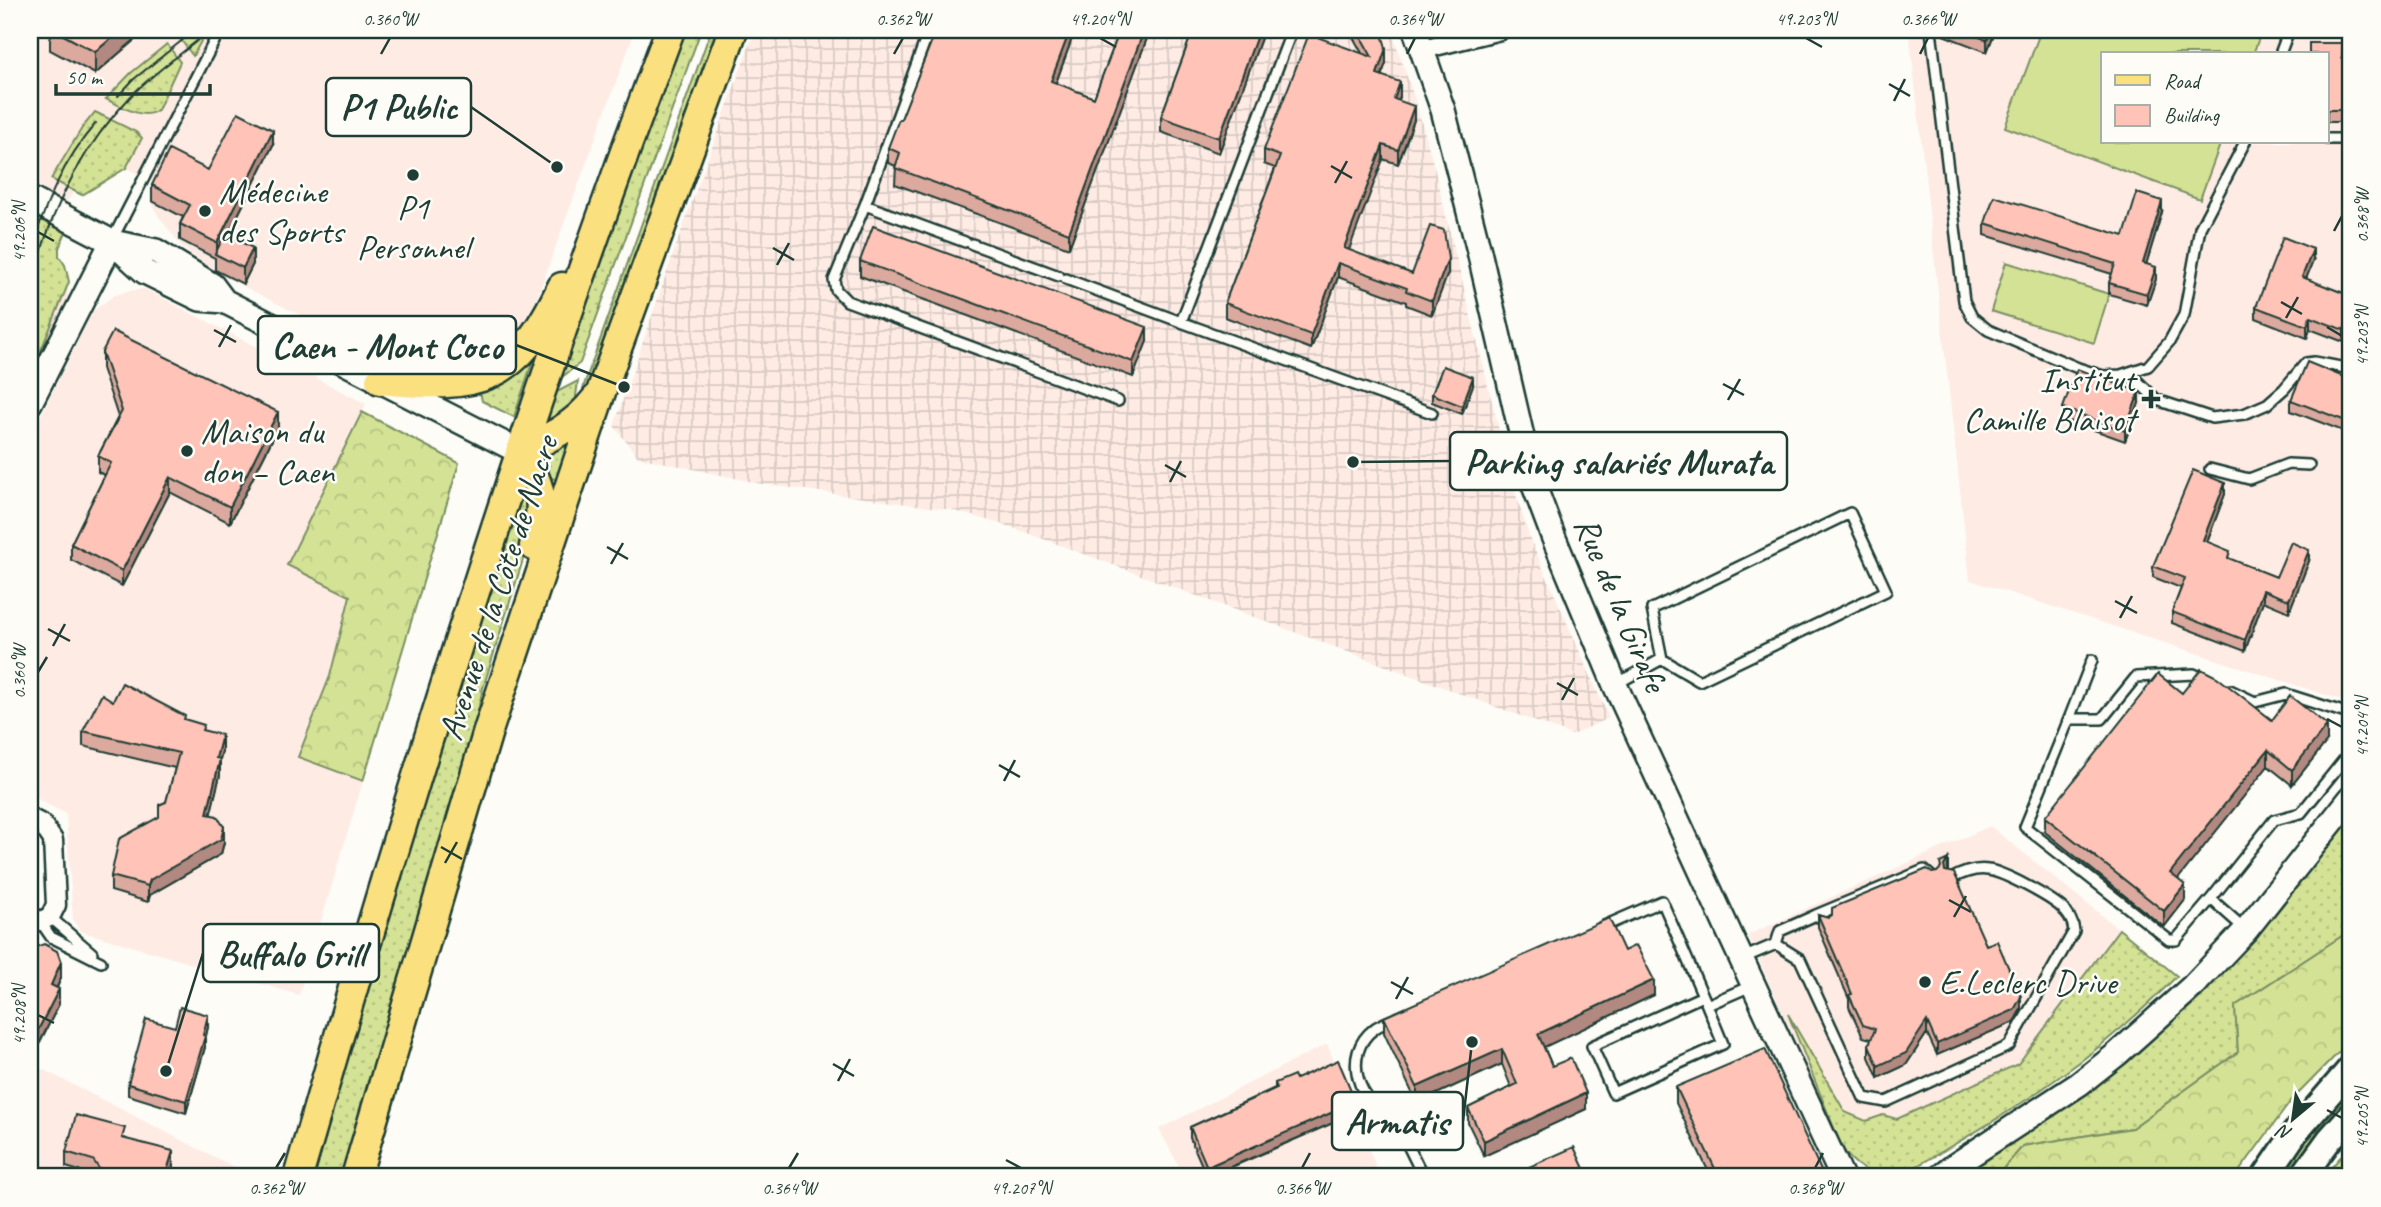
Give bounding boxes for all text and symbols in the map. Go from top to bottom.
text: 0.360°W [363,8,420,30]
text: 0.362°W [876,8,933,30]
text: 49.204°N [1070,8,1133,30]
text: 0.364°W [1388,8,1445,30]
text: 49.203°N [1776,8,1839,30]
text: 0.366°W [1901,8,1958,30]
scale bar [56,52,210,96]
legend [2101,52,2328,144]
text: 50 m [66,64,104,90]
text: Road [2164,68,2203,94]
callout: P1 Public [326,78,471,136]
text: P1 Public [341,83,458,130]
text: Building [2164,102,2221,128]
marker: P1 Personnel [405,167,421,183]
place label: Médecine des Sports [219,169,346,254]
place label: P1 Personnel [357,185,475,270]
text: 0.368°W [2351,186,2373,243]
text: 49.206°N [8,199,30,262]
marker: Médecine des Sports [197,203,213,219]
text: 49.203°N [2351,303,2373,366]
callout: Caen - Mont Coco [258,316,516,374]
text: Caen - Mont Coco [271,322,505,369]
place label: Institut Camille Blaisot [1963,357,2139,442]
marker: Institut Camille Blaisot [2141,389,2161,409]
place label: Maison du don – Caen [201,409,336,494]
street label: Avenue de la Côte de Nacre [428,428,569,746]
callout: Parking salariés Murata [1450,432,1787,490]
text: Parking salariés Murata [1465,438,1777,485]
marker: Maison du don – Caen [179,443,195,459]
street label: Rue de la Girafe [1564,510,1679,701]
text: 0.360°W [8,642,30,699]
text: 49.204°N [2351,694,2373,757]
callout: Buffalo Grill [203,924,379,982]
text: Buffalo Grill [217,930,372,977]
place label: E.Leclerc Drive [1939,960,2119,1005]
marker: E.Leclerc Drive [1917,974,1933,990]
text: 49.208°N [8,982,30,1045]
north arrow [2258,1084,2328,1154]
text: 49.205°N [2351,1085,2373,1148]
callout: Armatis [1332,1092,1463,1150]
text: Armatis [1345,1098,1453,1145]
text: N [2271,1118,2296,1146]
text: 0.362°W [249,1177,306,1199]
text: 0.364°W [762,1177,819,1199]
text: 49.207°N [991,1177,1054,1199]
text: 0.366°W [1275,1177,1332,1199]
text: 0.368°W [1788,1177,1845,1199]

